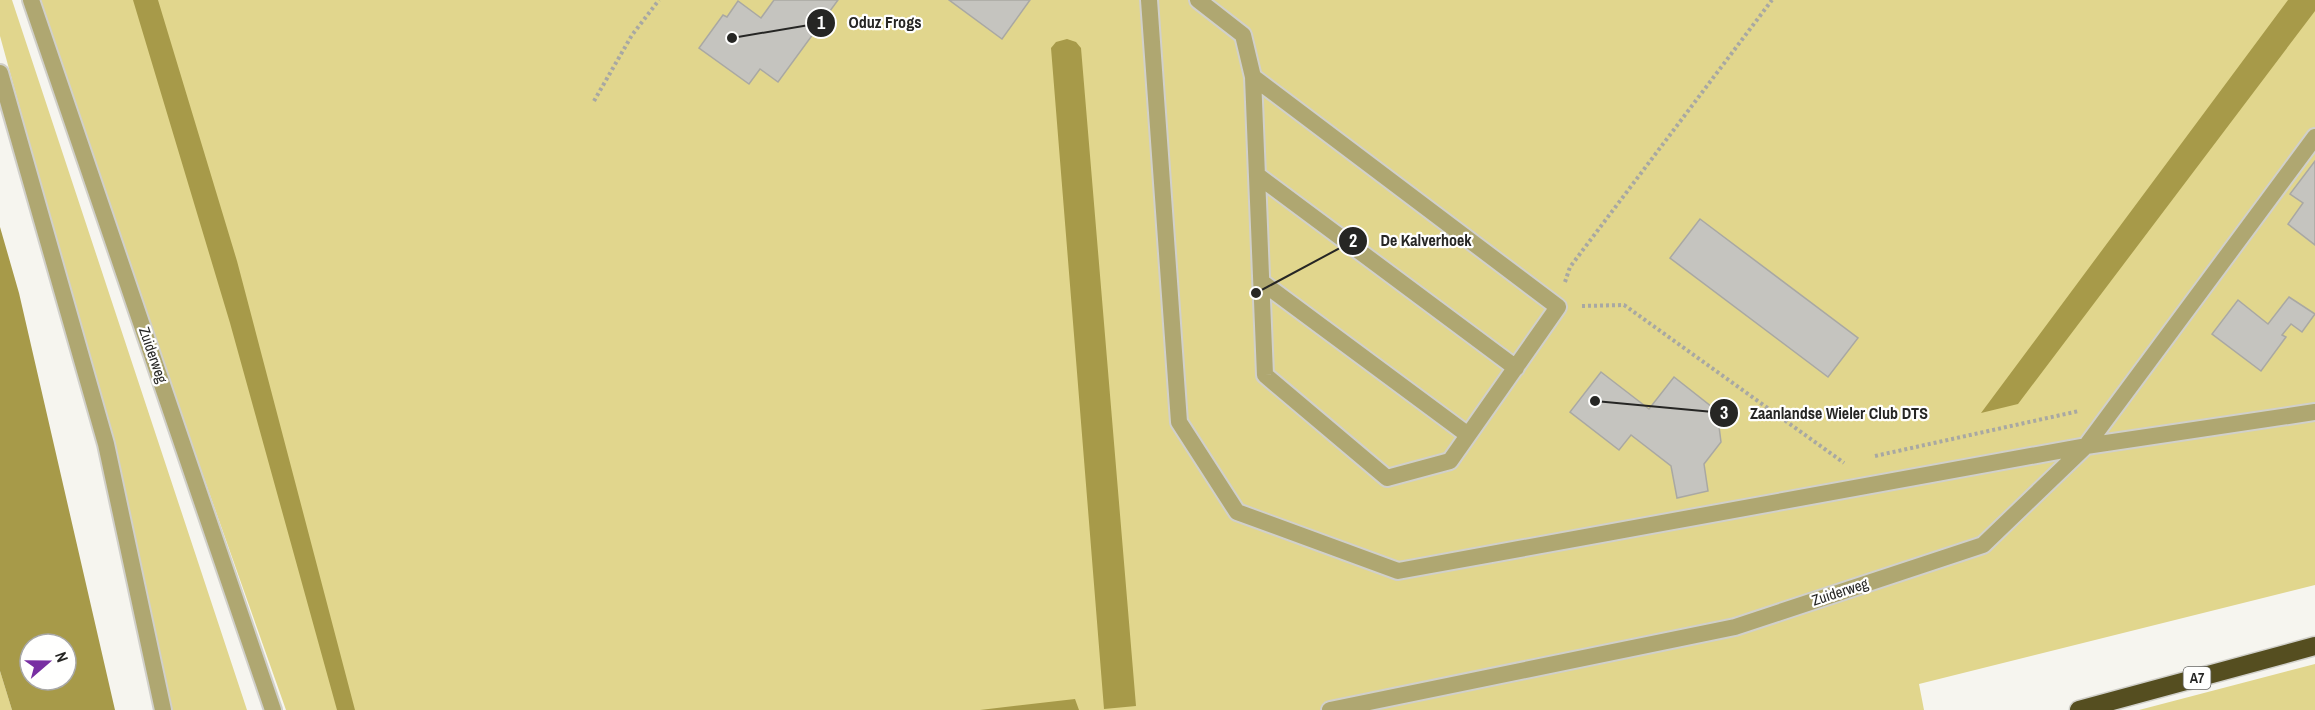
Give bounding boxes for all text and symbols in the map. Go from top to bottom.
callout: Oduz Frogs [806,6,933,40]
text: 1 [817,10,826,35]
text: Oduz Frogs [849,11,921,33]
callout: De Kalverhoek [1338,224,1484,258]
text: 2 [1349,228,1357,253]
text: De Kalverhoek [1380,229,1472,251]
street label: Zuiderweg [134,324,173,386]
callout: Zaanlandse Wieler Club DTS [1709,396,1940,430]
text: 3 [1720,400,1728,425]
text: Zaanlandse Wieler Club DTS [1750,402,1928,424]
street label: Zuiderweg [1809,573,1871,610]
north arrow [18,632,78,692]
text: N [50,649,74,665]
road number: A7 [2184,667,2210,689]

